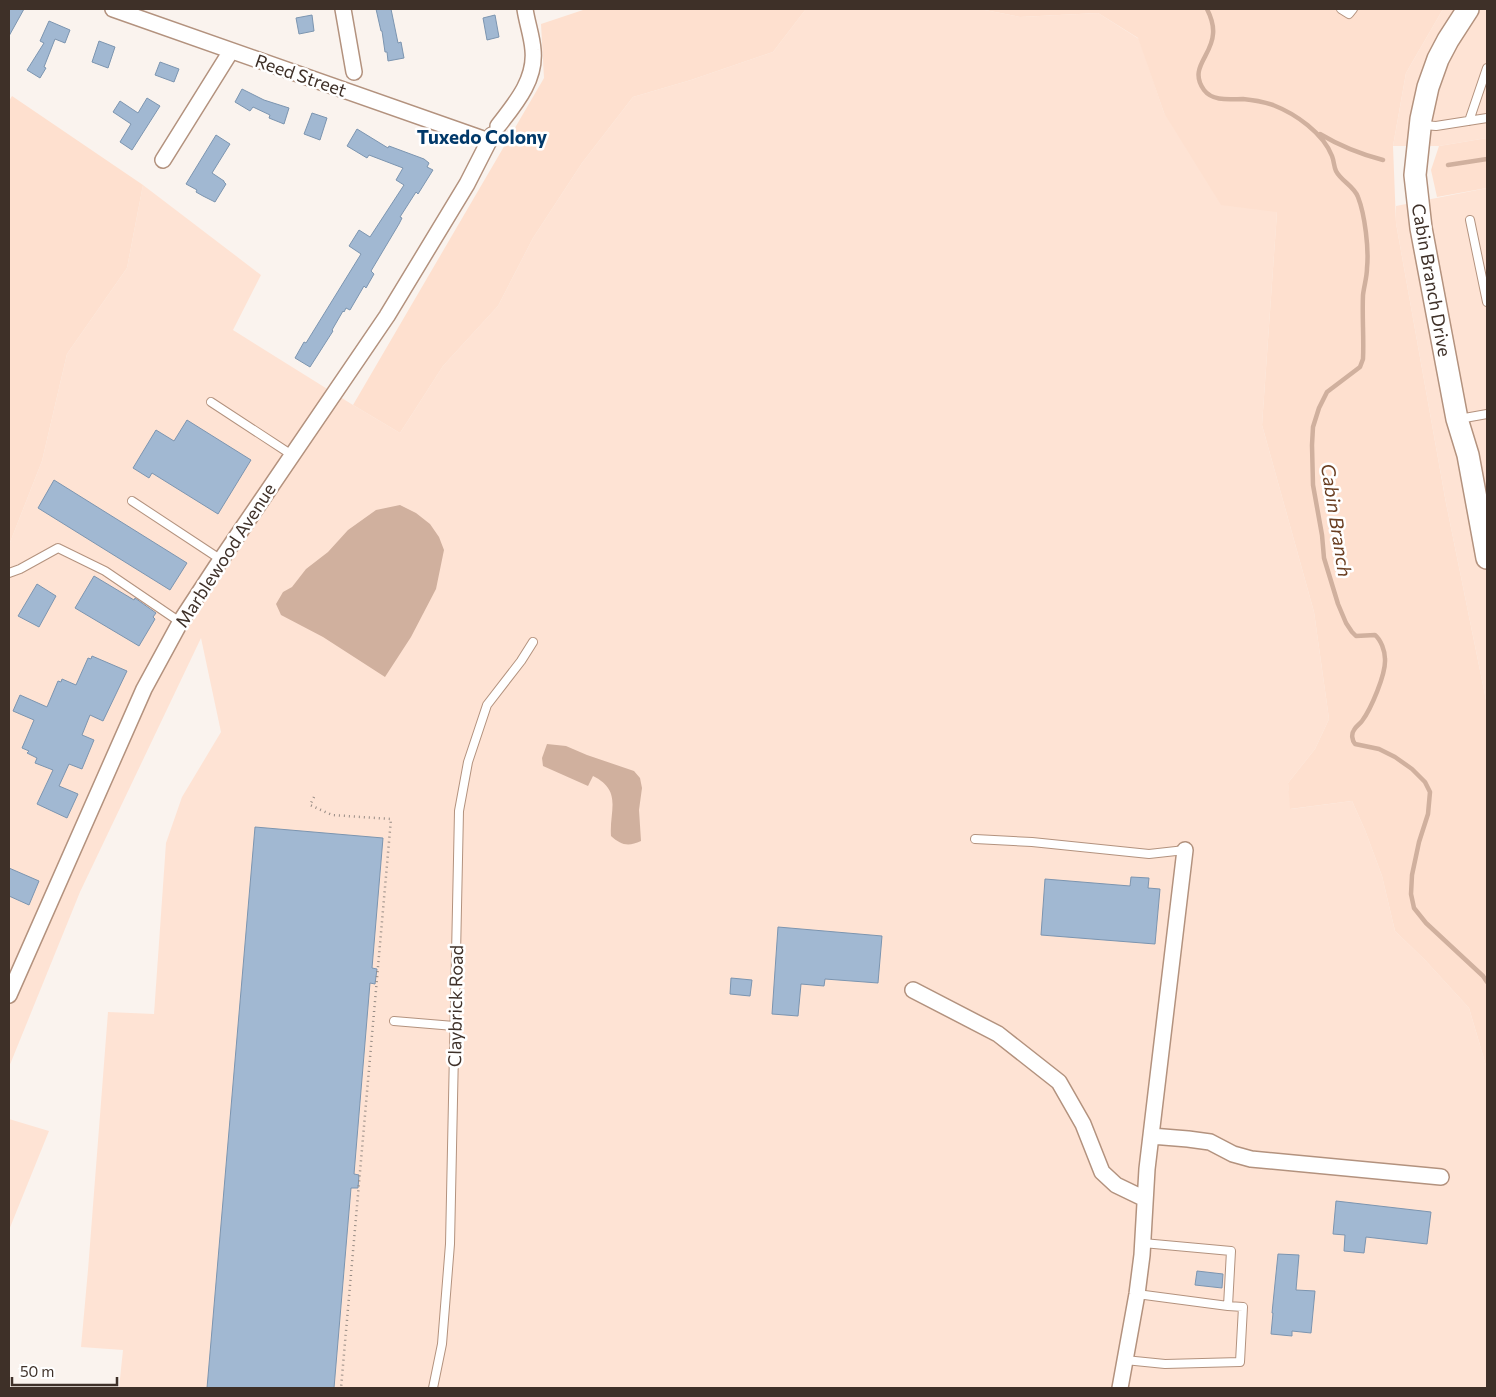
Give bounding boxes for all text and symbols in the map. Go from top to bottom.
street label: Reed Street [252,49,350,101]
district label: Tuxedo Colony [417,125,548,148]
street label: Cabin Branch Drive [1408,202,1456,358]
water label: Cabin Branch [1317,462,1357,578]
street label: Marblewood Avenue [170,479,280,631]
street label: Claybrick Road [443,945,467,1067]
scale bar [12,1354,118,1386]
text: 50 m [20,1362,54,1380]

